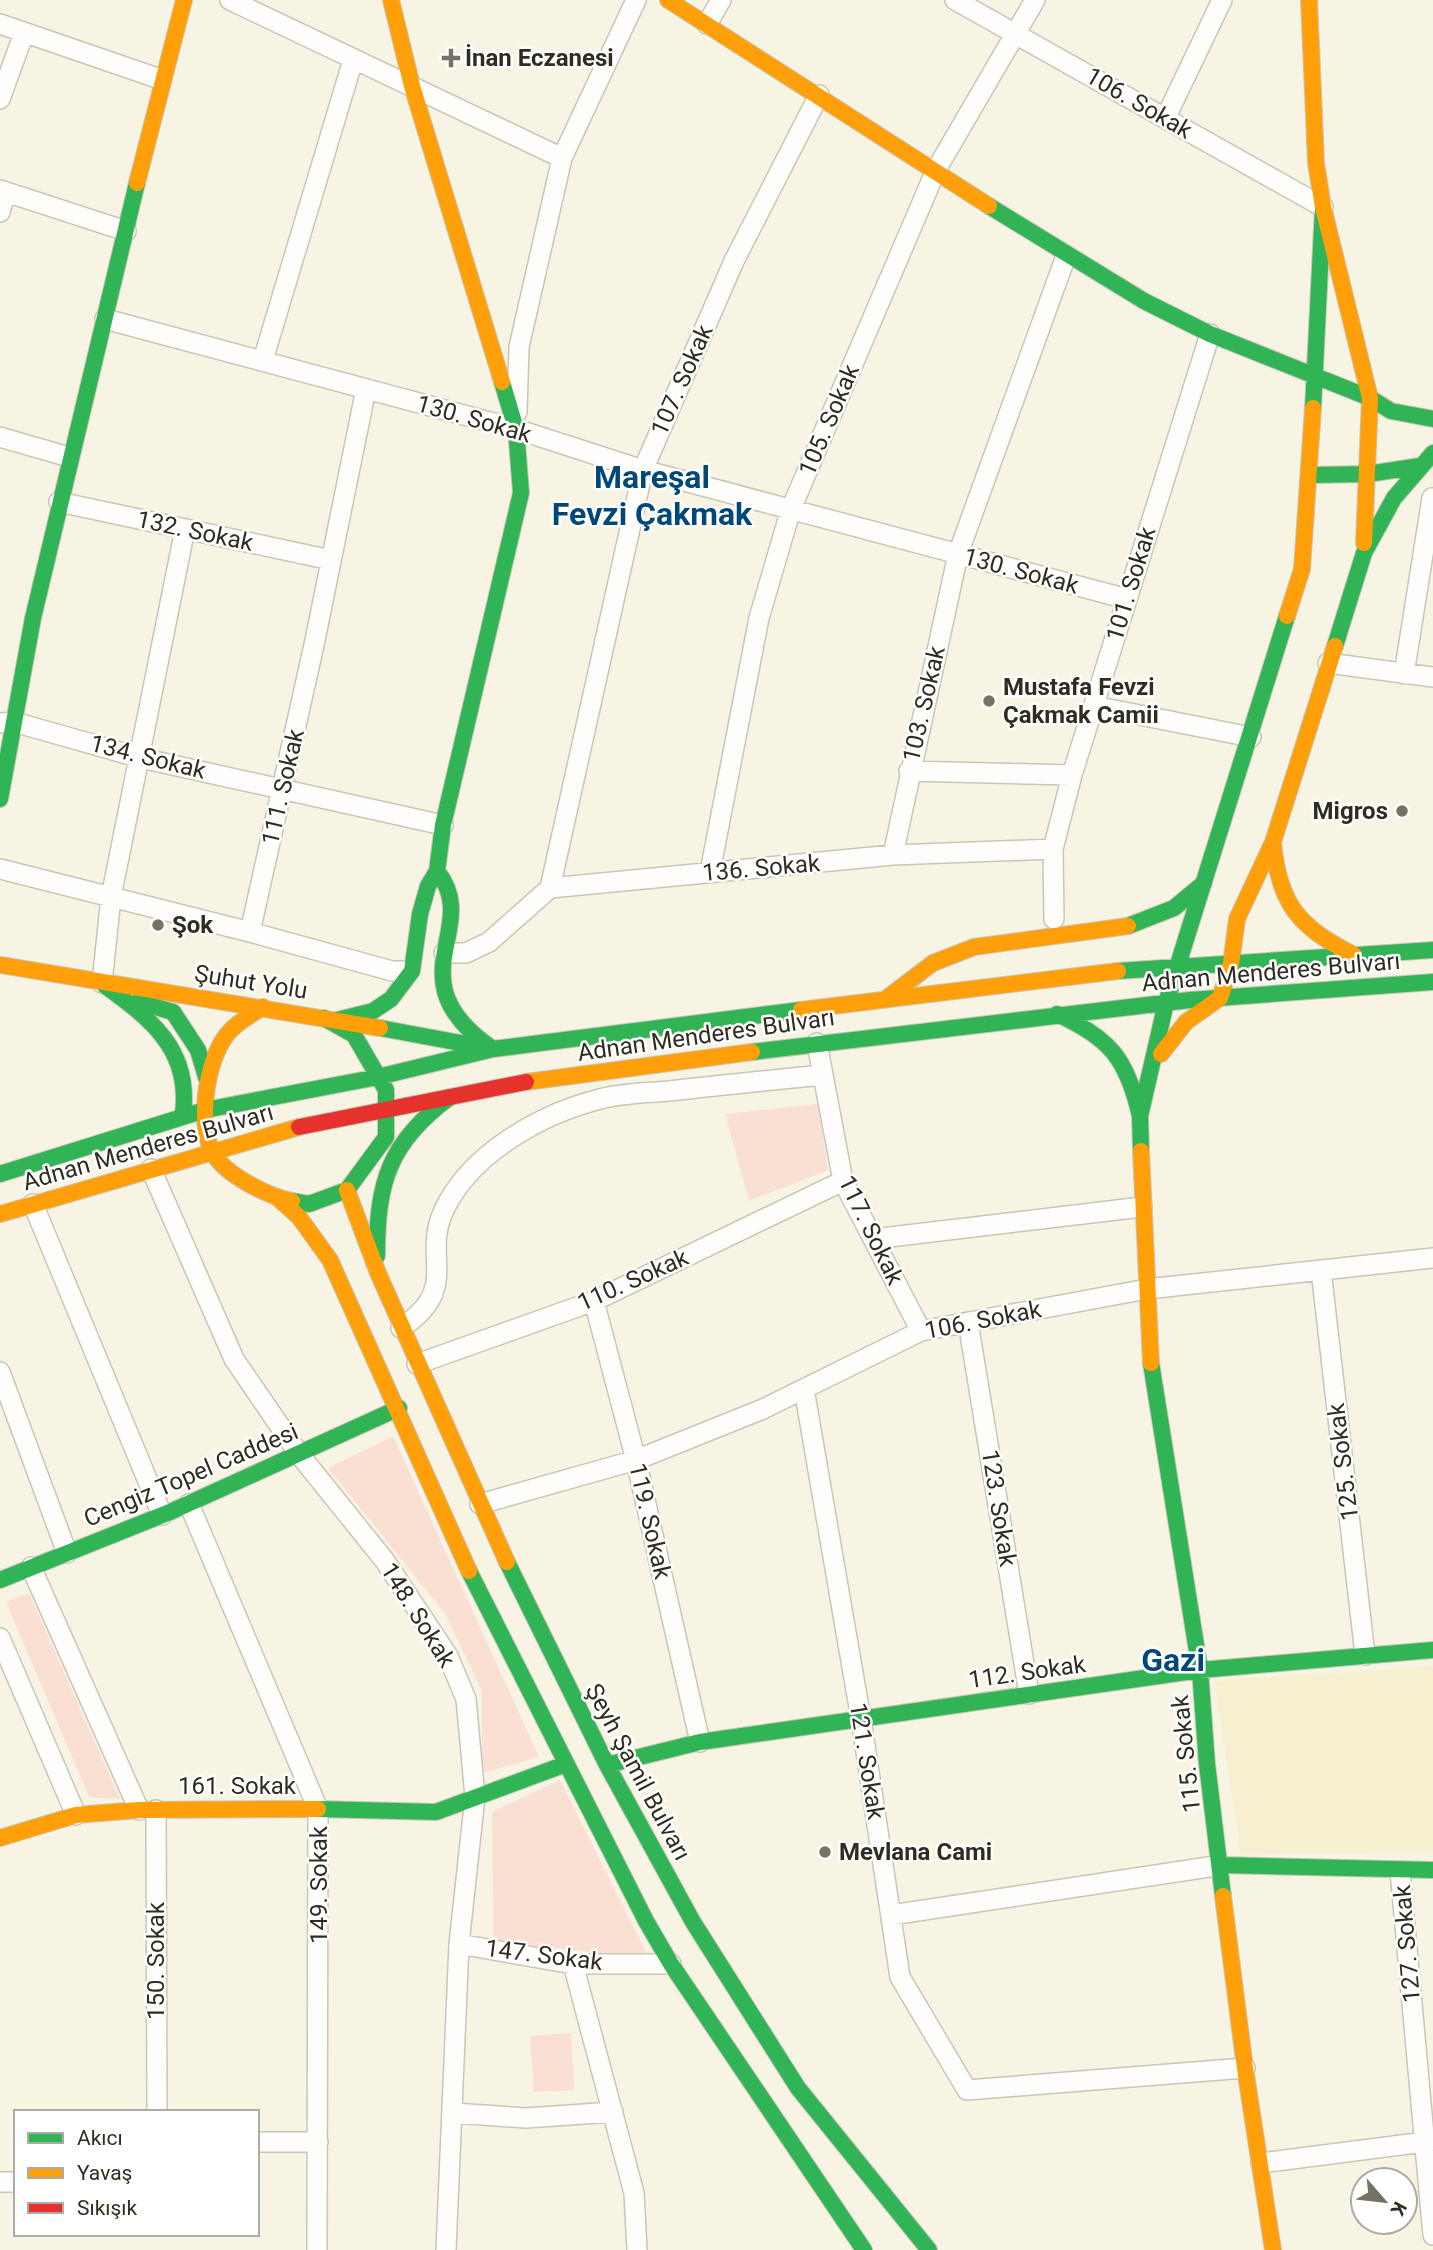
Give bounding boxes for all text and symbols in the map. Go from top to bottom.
place label: İnan Eczanesi [465,44,614,72]
marker: İnan Eczanesi [443,50,459,66]
street label: 106. Sokak [1081,61,1198,145]
street label: 107. Sokak [645,320,719,440]
street label: 105. Sokak [793,359,865,480]
street label: 130. Sokak [413,389,535,449]
district label: Mareşal Fevzi Çakmak [552,458,753,533]
street label: 132. Sokak [134,505,256,557]
street label: 101. Sokak [1100,523,1162,645]
street label: 130. Sokak [960,542,1082,600]
street label: 103. Sokak [897,643,951,765]
place label: Mustafa Fevzi Çakmak Camii [1003,673,1159,729]
marker: Mustafa Fevzi Çakmak Camii [981,693,997,709]
street label: 111. Sokak [256,726,310,848]
street label: 134. Sokak [87,729,209,785]
place label: Migros [1313,797,1388,825]
marker: Migros [1394,803,1410,819]
street label: 136. Sokak [701,849,822,887]
place label: Şok [172,911,214,939]
marker: Şok [150,917,166,933]
street label: Adnan Menderes Bulvarı [1141,947,1401,997]
street label: Şuhut Yolu [192,959,310,1005]
street label: Adnan Menderes Bulvarı [576,1003,836,1067]
street label: Adnan Menderes Bulvarı [19,1098,277,1196]
street label: 117. Sokak [833,1171,910,1290]
street label: 110. Sokak [573,1243,693,1317]
street label: 106. Sokak [922,1295,1044,1345]
street label: 125. Sokak [1322,1401,1364,1522]
street label: Cengiz Topel Caddesi [80,1417,302,1533]
street label: 123. Sokak [976,1447,1022,1569]
street label: 119. Sokak [623,1460,677,1582]
street label: 148. Sokak [375,1558,462,1673]
district label: Gazi [1141,1641,1205,1679]
street label: 112. Sokak [967,1650,1088,1694]
street label: Şeyh Şamil Bulvarı [580,1679,696,1865]
street label: 115. Sokak [1166,1693,1206,1814]
street label: 121. Sokak [844,1700,890,1822]
street label: 161. Sokak [178,1772,297,1800]
street label: 149. Sokak [305,1825,333,1944]
place label: Mevlana Cami [839,1838,992,1866]
marker: Mevlana Cami [817,1844,833,1860]
street label: 127. Sokak [1388,1883,1426,2004]
street label: 150. Sokak [142,1901,170,2020]
street label: 147. Sokak [484,1934,605,1976]
legend [14,2110,259,2236]
text: Akıcı [77,2126,123,2150]
text: Yavaş [77,2161,132,2185]
north arrow [1349,2166,1419,2236]
text: Sıkışık [77,2196,138,2220]
text: K [1385,2198,1412,2220]

